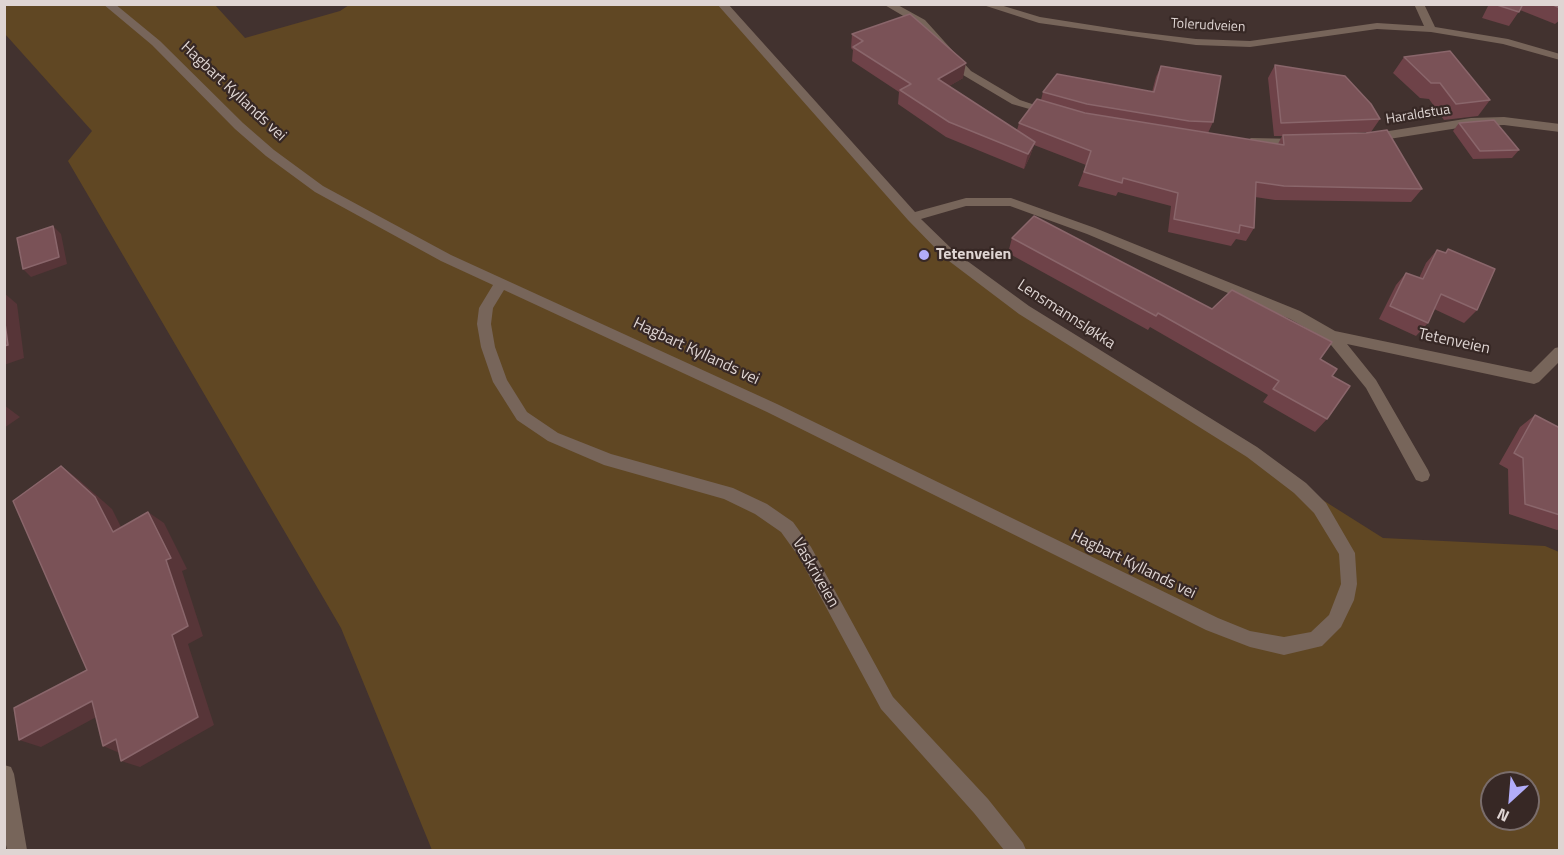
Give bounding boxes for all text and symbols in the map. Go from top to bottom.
street label: Tolerudveien [1170,16,1246,36]
street label: Hagbart Kyllands vei [176,38,290,146]
street label: Haraldstua [1385,102,1451,128]
place label: Tetenveien [936,245,1011,265]
marker: Tetenveien [917,248,931,262]
street label: Lensmannsløkka [1013,276,1119,354]
street label: Hagbart Kyllands vei [630,314,762,390]
street label: Tetenveien [1416,325,1492,359]
street label: Hagbart Kyllands vei [1067,526,1199,604]
street label: Vaskriveien [787,535,843,611]
north arrow [1480,771,1540,831]
text: N [1493,802,1513,829]

